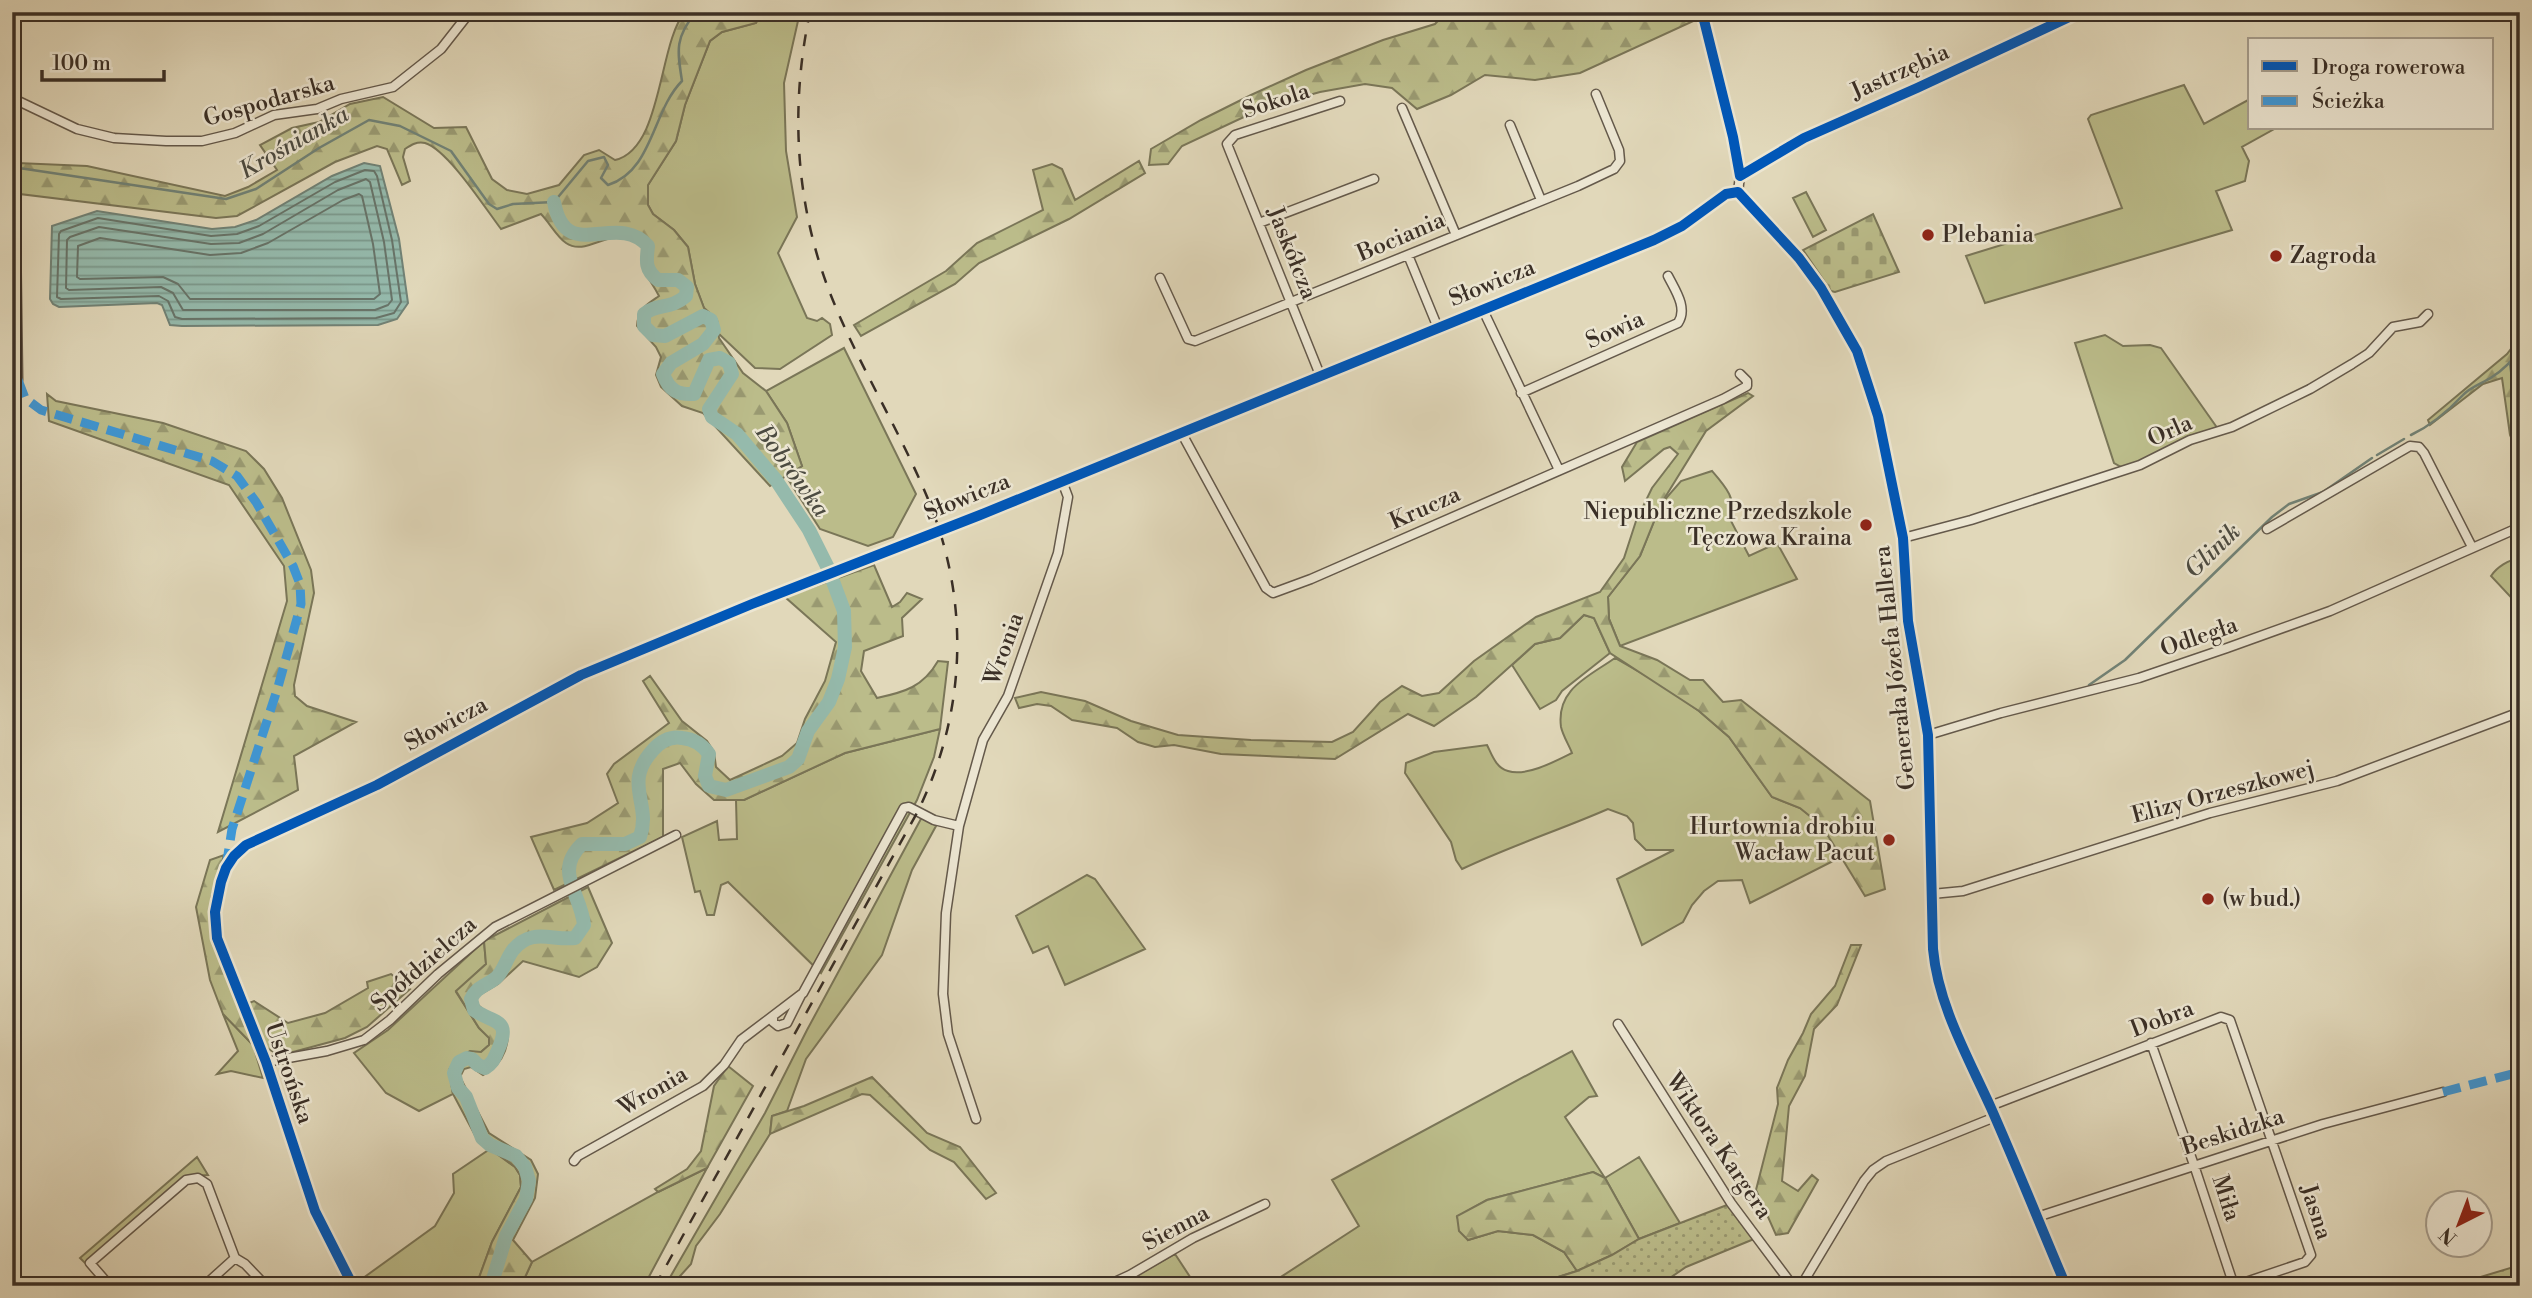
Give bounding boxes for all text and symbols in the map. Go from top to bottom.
scale bar [42,38,164,82]
street label: Jastrzębia [1846,38,1954,106]
legend [2248,38,2494,130]
text: 100 m [52,51,111,77]
text: Droga rowerowa [2312,55,2466,81]
street label: Gospodarska [200,69,338,133]
street label: Sokola [1239,77,1314,125]
text: Ścieżka [2312,86,2385,115]
water label: Krośnianka [234,99,355,186]
street label: Jaskółcza [1260,202,1323,304]
street label: Bociania [1352,206,1450,268]
place label: Plebania [1942,221,2034,249]
marker: Plebania [1920,227,1936,243]
place label: Zagroda [2290,242,2377,270]
marker: Zagroda [2268,248,2284,264]
street label: Słowicza [1445,253,1539,313]
street label: Sowia [1582,305,1649,355]
street label: Orla [2143,409,2197,453]
water label: Bobrówka [748,418,836,524]
street label: Słowicza [920,467,1014,527]
street label: Krucza [1385,480,1465,536]
place label: Niepubliczne Przedszkole Tęczowa Kraina [1583,498,1852,552]
marker: Niepubliczne Przedszkole Tęczowa Kraina [1858,517,1874,533]
water label: Glinik [2179,517,2247,585]
street label: Generała Józefa Hallera [1868,544,1922,792]
street label: Wronia [978,608,1030,690]
street label: Odległa [2157,611,2242,663]
street label: Słowicza [400,690,493,758]
street label: Elizy Orzeszkowej [2129,754,2317,830]
place label: Hurtownia drobiu Wacław Pacut [1690,813,1875,867]
marker: Hurtownia drobiu Wacław Pacut [1881,832,1897,848]
place label: (w bud.) [2222,885,2301,913]
marker: (w bud.) [2200,891,2216,907]
street label: Spółdzielcza [366,910,483,1017]
street label: Dobra [2126,994,2198,1044]
street label: Ustrońska [259,1018,320,1128]
street label: Wronia [612,1060,693,1122]
street label: Wiktora Kargera [1659,1067,1778,1225]
street label: Beskidzka [2177,1102,2288,1162]
street label: Miła [2206,1172,2247,1225]
street label: Jasna [2294,1180,2338,1244]
north arrow [2424,1190,2494,1260]
street label: Sienna [1138,1199,1214,1257]
text: N [2435,1222,2462,1250]

